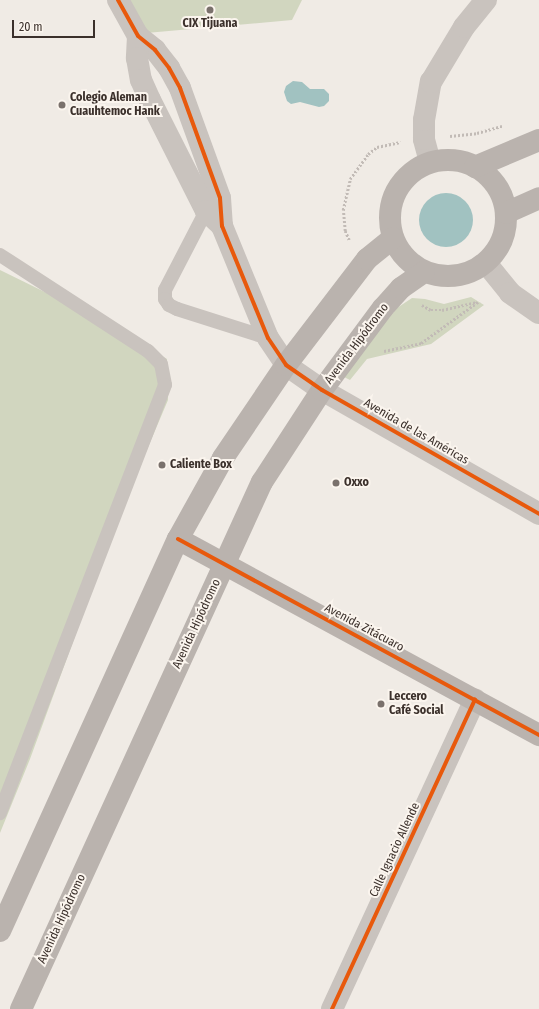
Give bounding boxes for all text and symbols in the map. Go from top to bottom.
marker: CIX Tijuana [205,5,215,15]
scale bar [14,12,97,38]
place label: CIX Tijuana [183,17,237,31]
text: 20 m [19,20,43,34]
place label: Colegio Aleman Cuauhtemoc Hank [70,91,160,119]
marker: Colegio Aleman Cuauhtemoc Hank [57,100,67,110]
street label: Avenida Hipódromo [322,301,392,387]
street label: Avenida de las Américas [361,396,471,468]
place label: Caliente Box [170,458,232,472]
marker: Caliente Box [157,460,167,470]
place label: Oxxo [344,476,369,490]
marker: Oxxo [331,478,341,488]
street label: Avenida Hipódromo [170,577,224,671]
street label: Avenida Zitácuaro [322,601,406,655]
place label: Leccero Café Social [389,690,444,718]
marker: Leccero Café Social [376,699,386,709]
street label: Calle Ignacio Allende [367,801,423,899]
street label: Avenida Hipódromo [35,872,89,966]

